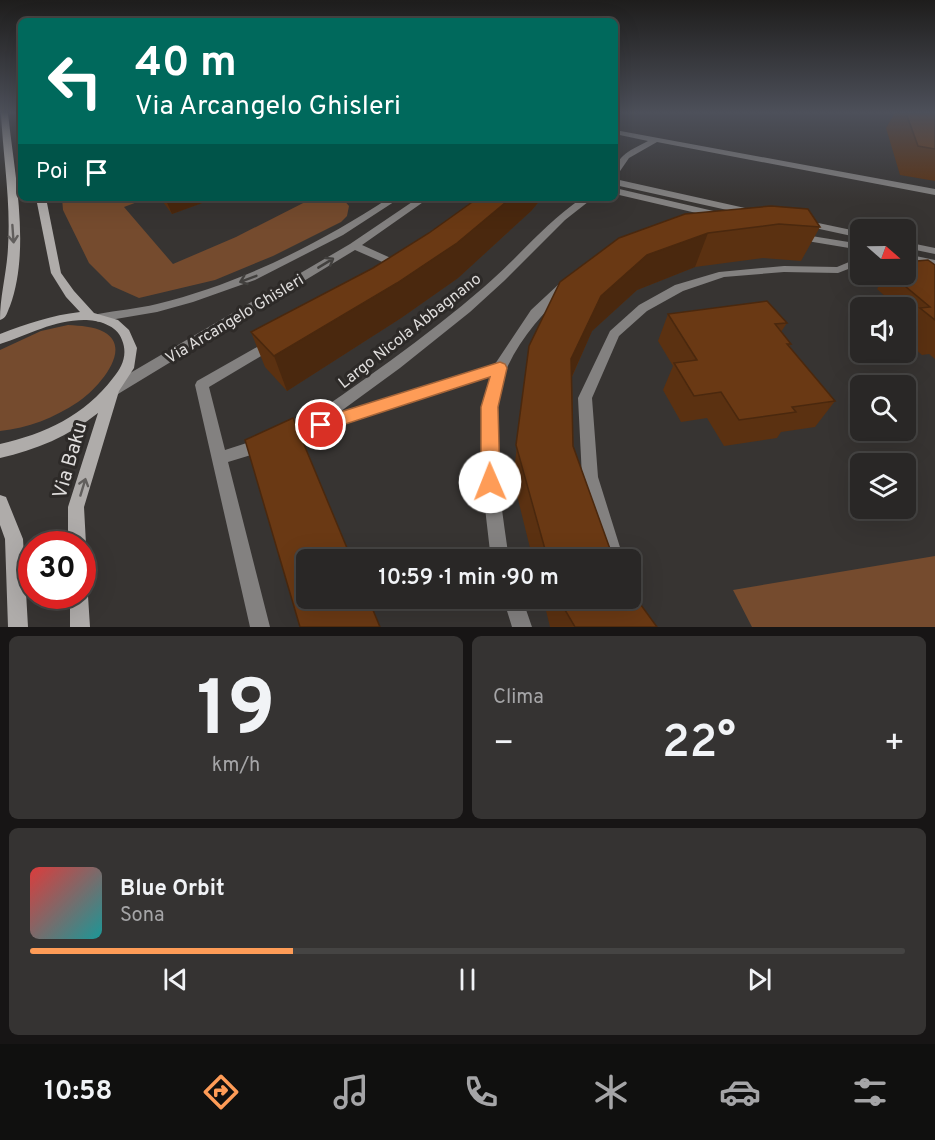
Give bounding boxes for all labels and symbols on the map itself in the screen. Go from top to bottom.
north arrow [850,219,916,285]
one-way arrow [8,224,19,243]
one-way arrow [317,257,334,269]
street label: Largo Nicola Abbagnano [335,269,486,394]
street label: Via Arcangelo Ghisleri [162,271,308,369]
one-way arrow [239,274,258,285]
pin [295,399,346,450]
street label: Via Baku [48,419,94,502]
position arrow [458,450,522,514]
one-way arrow [78,478,89,497]
speed limit sign: 30 [18,531,96,609]

